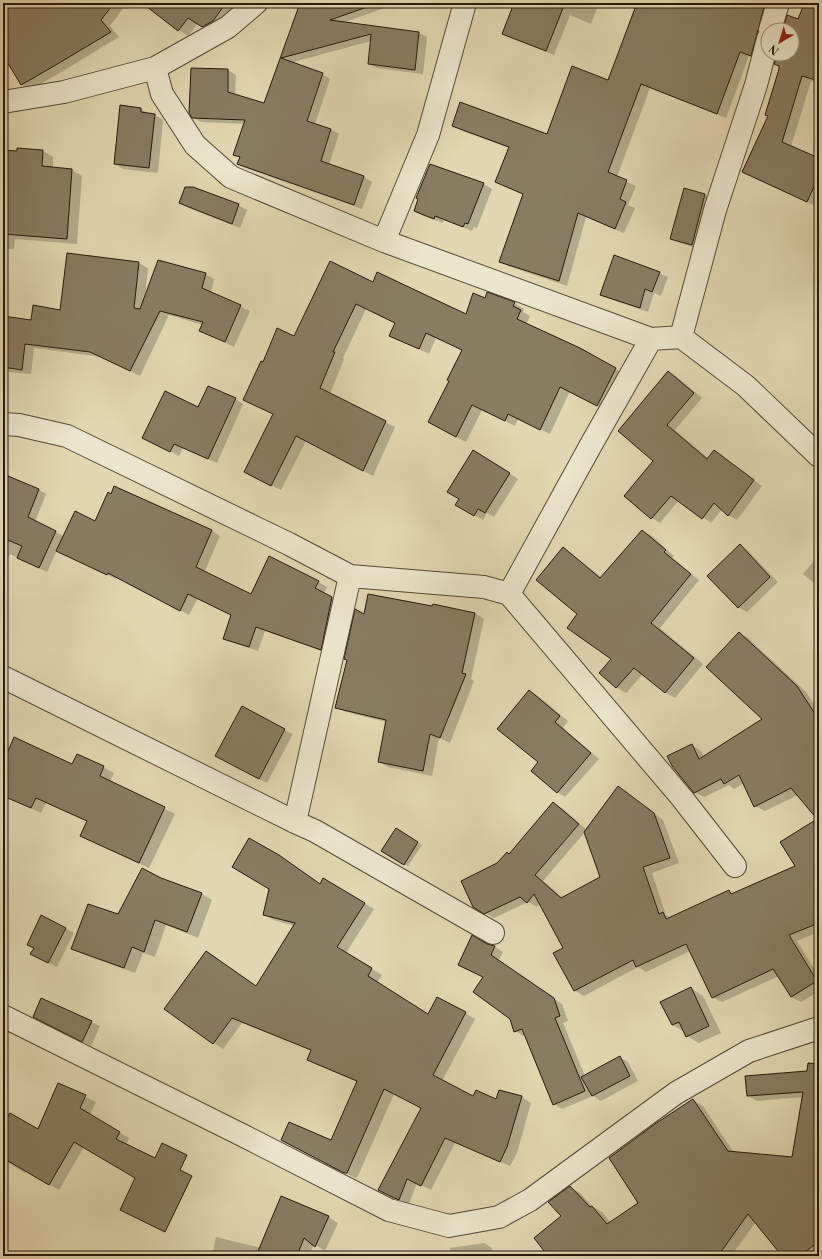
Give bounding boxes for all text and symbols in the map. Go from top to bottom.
north arrow [760,22,800,62]
text: N [766,41,782,57]

